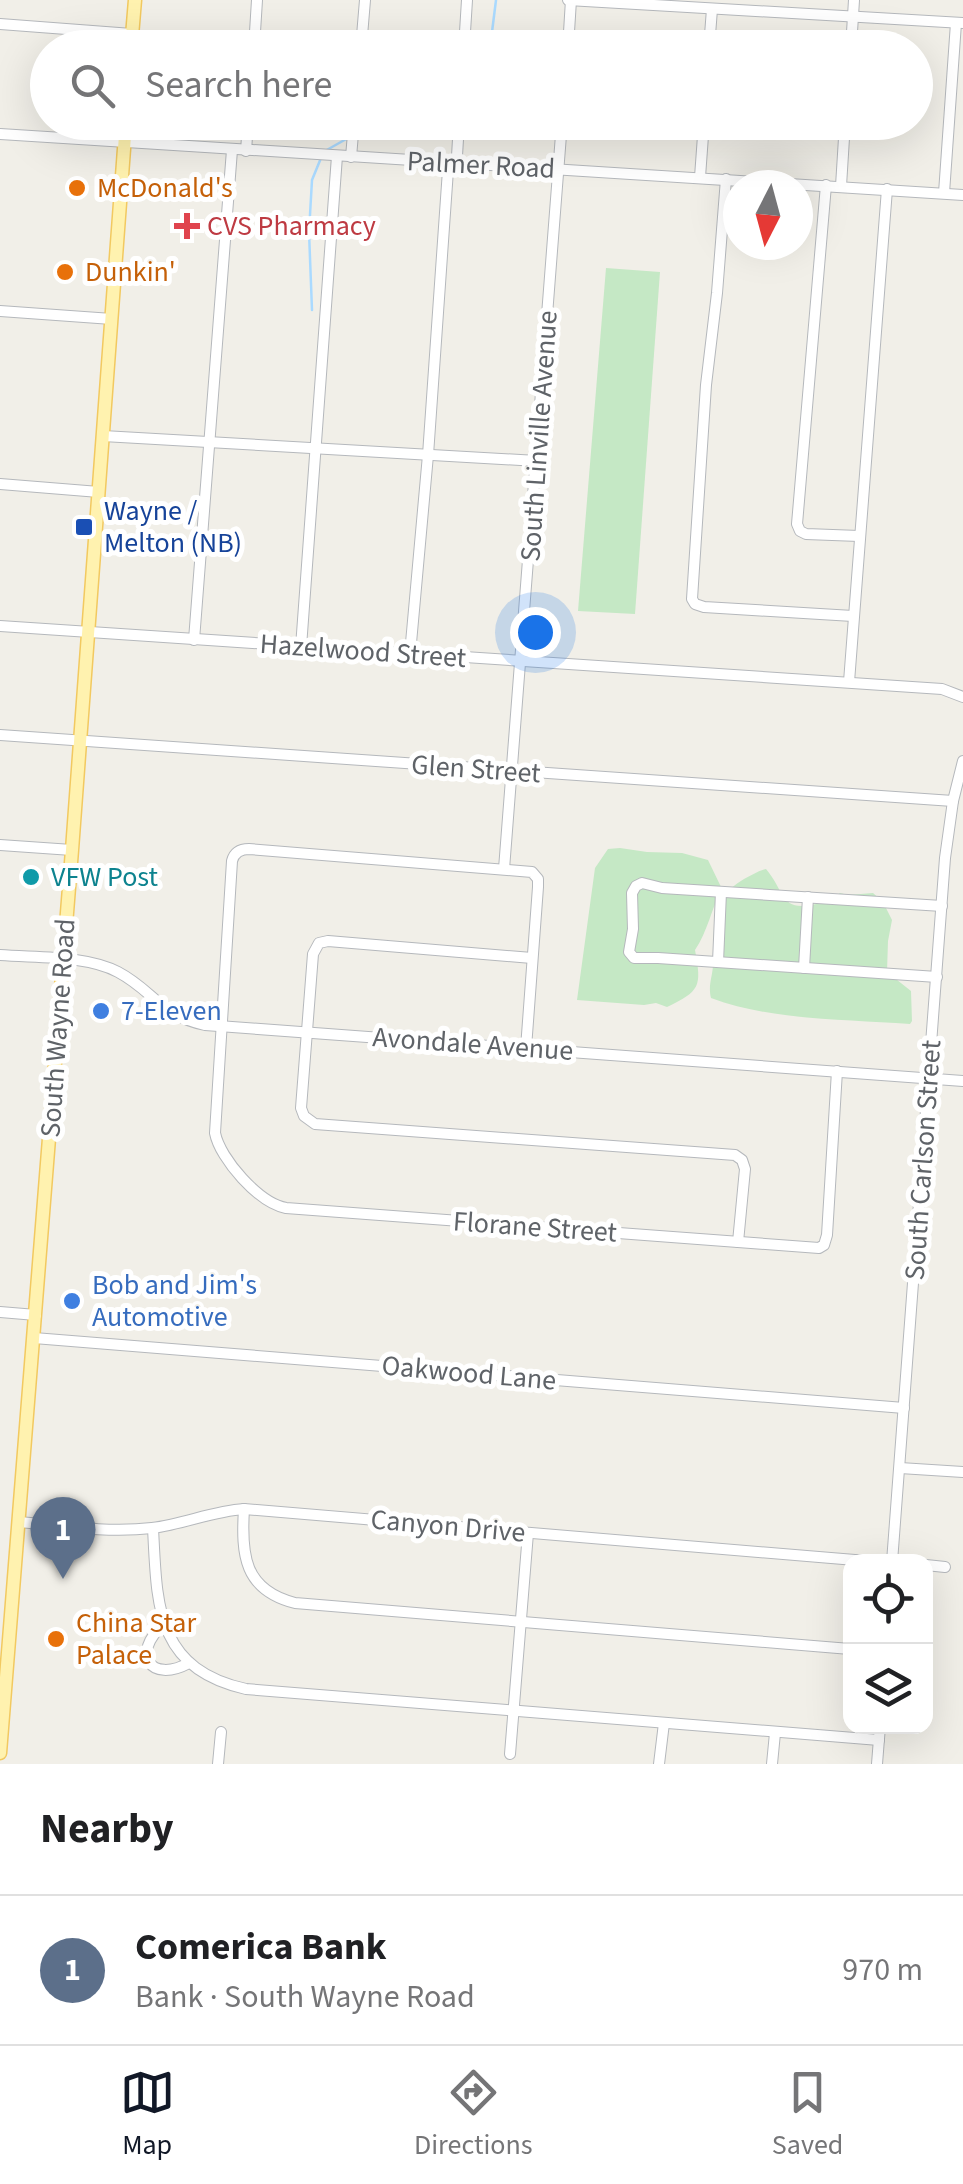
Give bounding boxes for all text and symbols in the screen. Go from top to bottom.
search box [30,30,933,140]
icon: search [65,58,120,113]
text: Search here [145,58,332,112]
street label: Palmer Road [406,141,556,189]
place label: McDonald's [97,168,233,208]
north arrow [723,170,813,260]
marker: McDonald's [66,177,88,199]
place label: CVS Pharmacy [207,206,376,246]
marker: CVS Pharmacy [176,215,198,237]
place label: Dunkin' [85,252,176,292]
marker: Dunkin' [54,261,76,283]
street label: South Linville Avenue [510,309,568,563]
place label: Wayne / Melton (NB) [104,491,242,563]
marker: Wayne / Melton (NB) [73,516,95,538]
your location [510,607,561,658]
street label: Hazelwood Street [259,624,468,678]
street label: Glen Street [410,745,542,794]
place label: VFW Post [51,857,158,897]
marker: VFW Post [20,866,42,888]
street label: South Wayne Road [30,917,86,1139]
place label: 7-Eleven [121,991,222,1031]
marker: 7-Eleven [90,1000,112,1022]
street label: Avondale Avenue [371,1017,575,1071]
street label: South Carlson Street [895,1038,951,1281]
street label: Florane Street [452,1201,619,1253]
place label: Bob and Jim's Automotive [92,1265,257,1337]
marker: Bob and Jim's Automotive [61,1290,83,1312]
street label: Oakwood Lane [380,1345,558,1401]
pin: 1 [30,1496,96,1579]
street label: Canyon Drive [369,1499,527,1553]
map controls [843,1554,933,1734]
button: locate [843,1554,933,1644]
place label: China Star Palace [76,1603,196,1675]
marker: China Star Palace [45,1628,67,1650]
button: layers [843,1644,933,1734]
text: Nearby [40,1799,174,1859]
text: Comerica Bank [135,1920,387,1974]
text: 1 [64,1947,81,1993]
text: 970 m [842,1947,923,1993]
text: Bank · South Wayne Road [135,1974,475,2020]
tab: Map [120,2065,175,2165]
tab: Directions [414,2065,533,2165]
tab: Saved [772,2065,843,2165]

